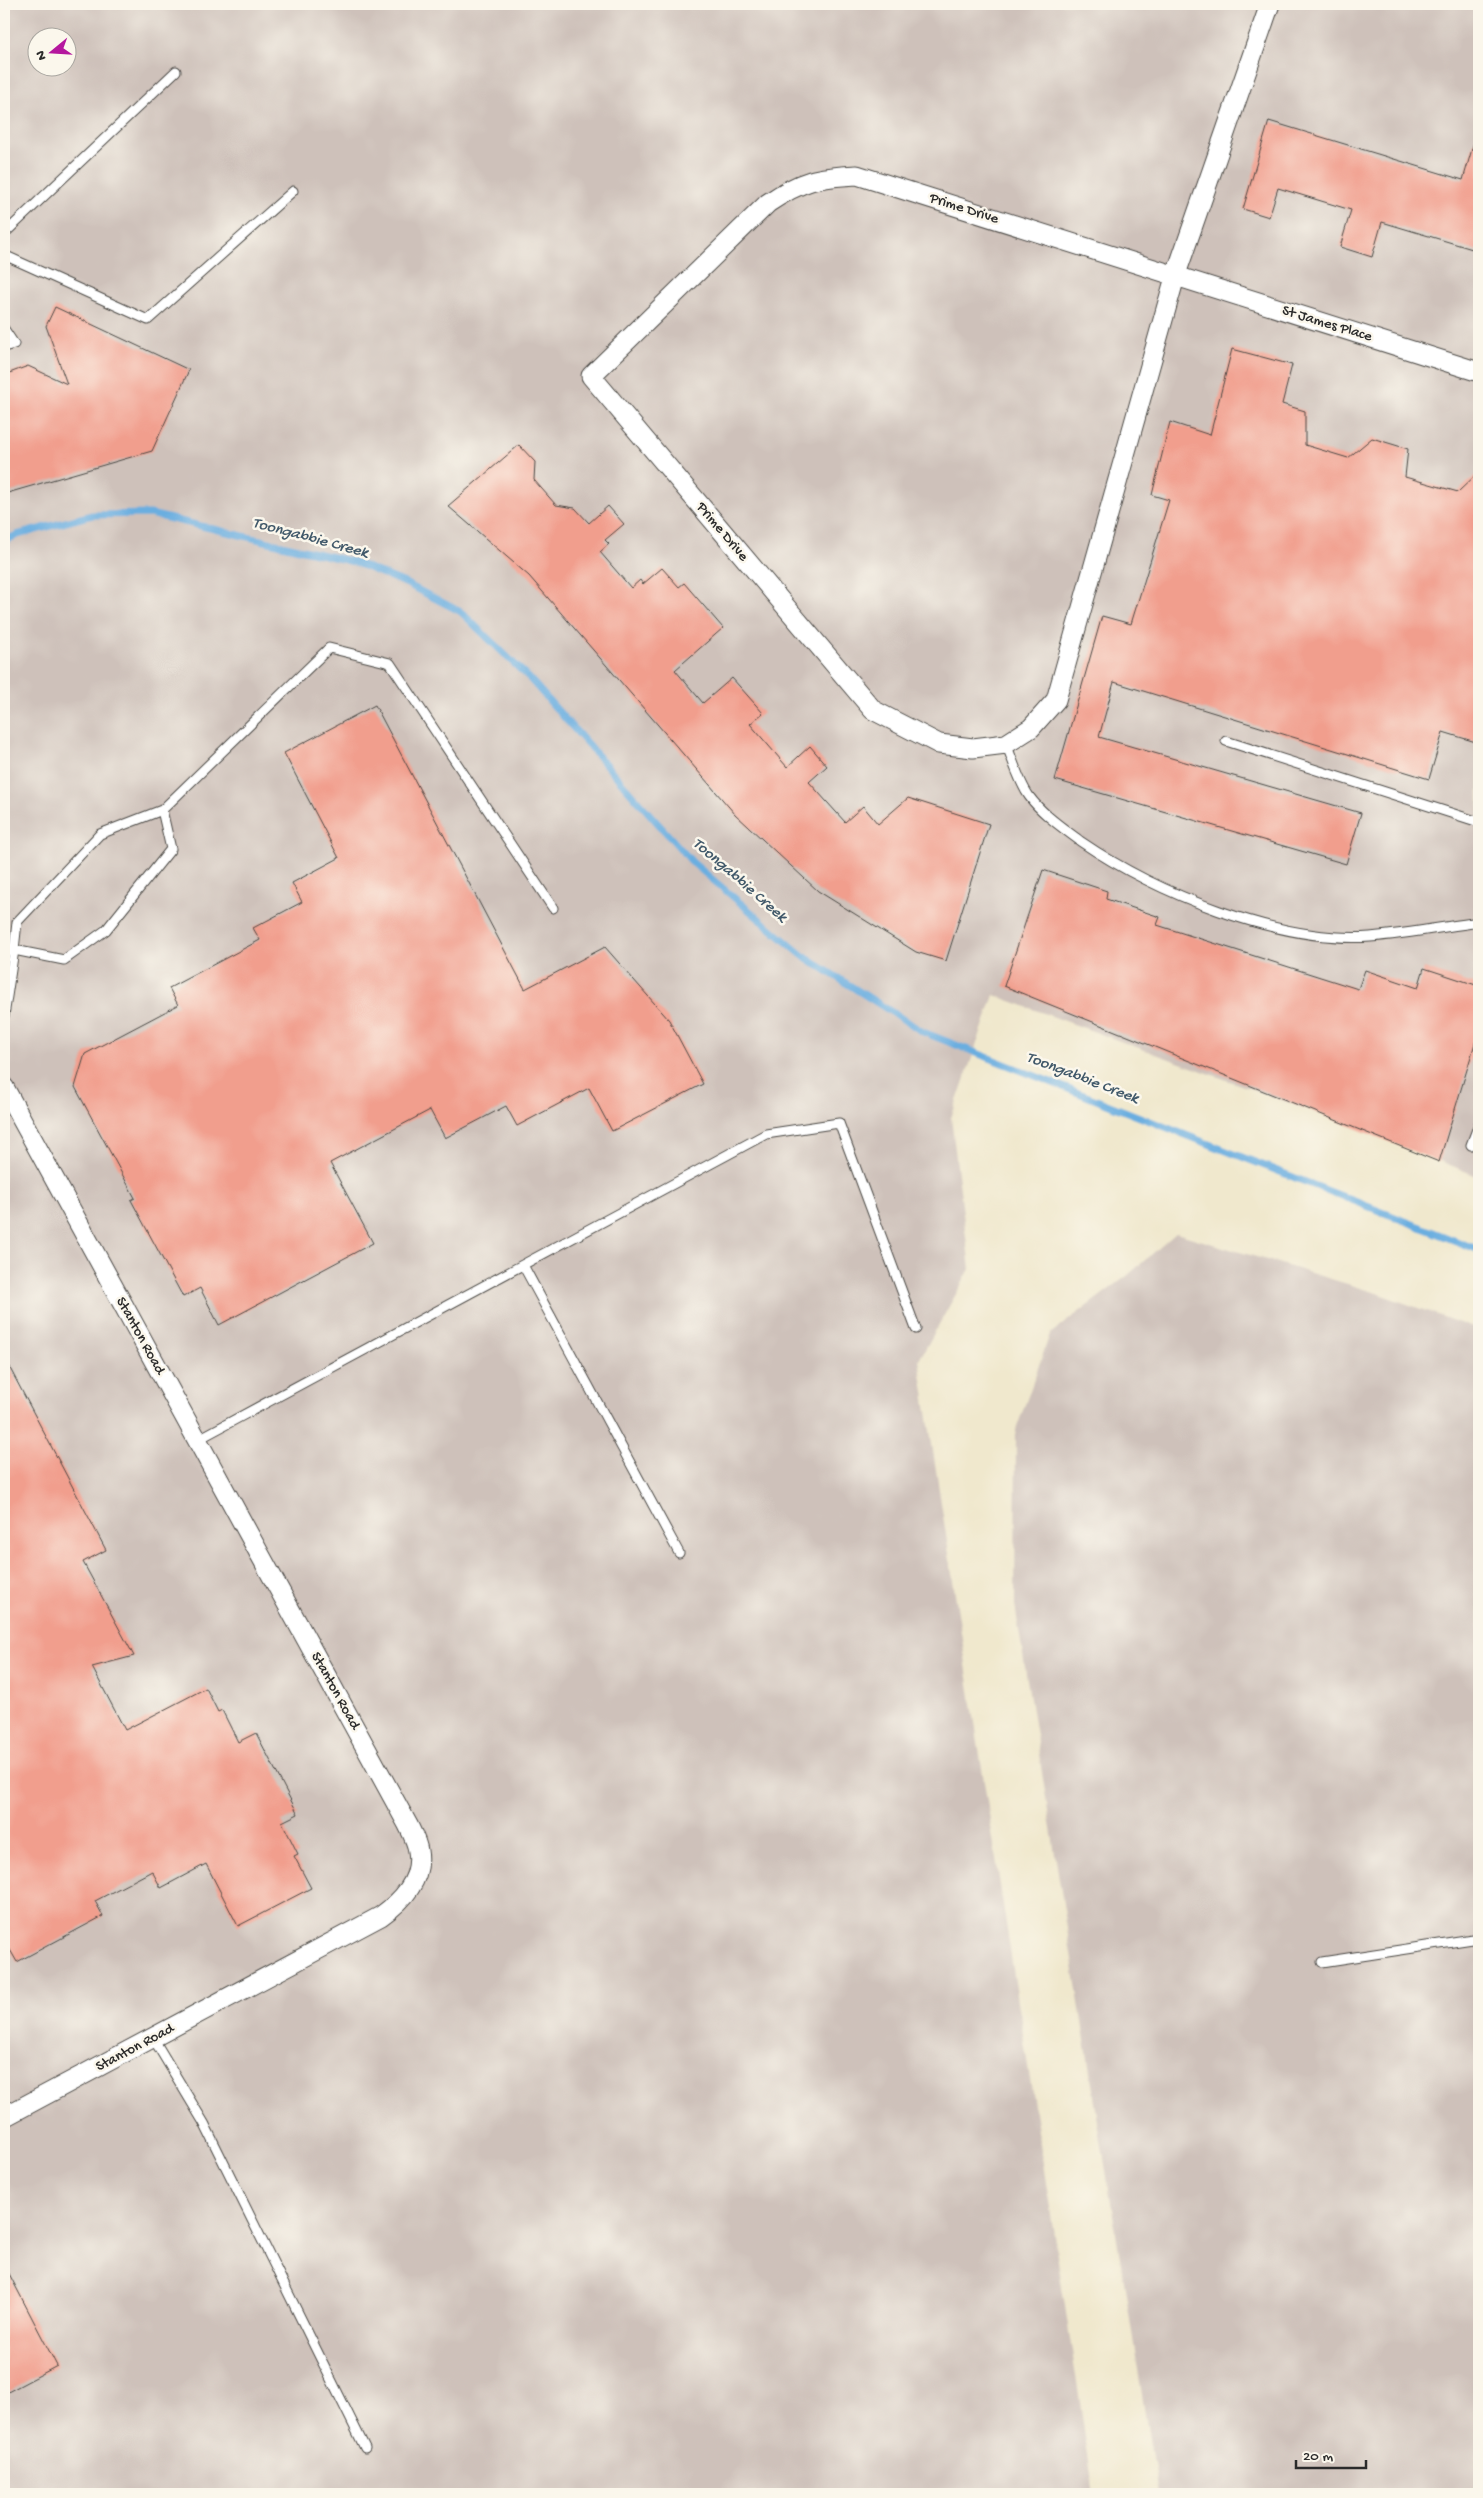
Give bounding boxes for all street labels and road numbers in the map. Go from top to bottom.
street label: Prime Drive [926,189,1001,229]
street label: St James Place [1280,302,1374,346]
street label: Prime Drive [691,498,752,565]
street label: Stanton Road [111,1294,169,1379]
street label: Stanton Road [306,1649,364,1734]
street label: Stanton Road [93,2019,178,2076]

